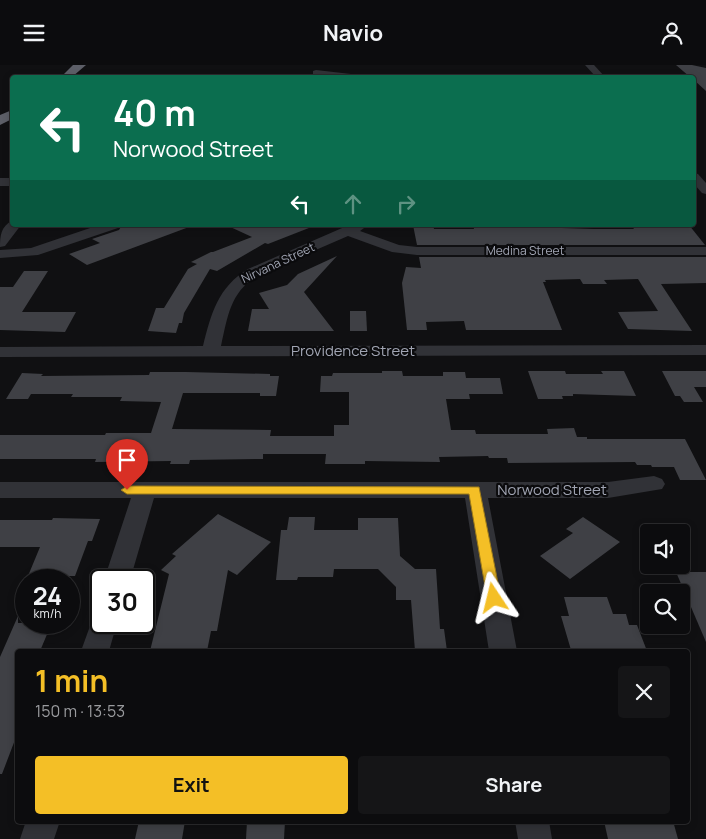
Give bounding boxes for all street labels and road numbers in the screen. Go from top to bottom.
street label: Nirvana Street [238,238,317,287]
street label: Medina Street [486,242,564,259]
street label: Providence Street [291,340,415,361]
street label: Norwood Street [497,479,607,500]

